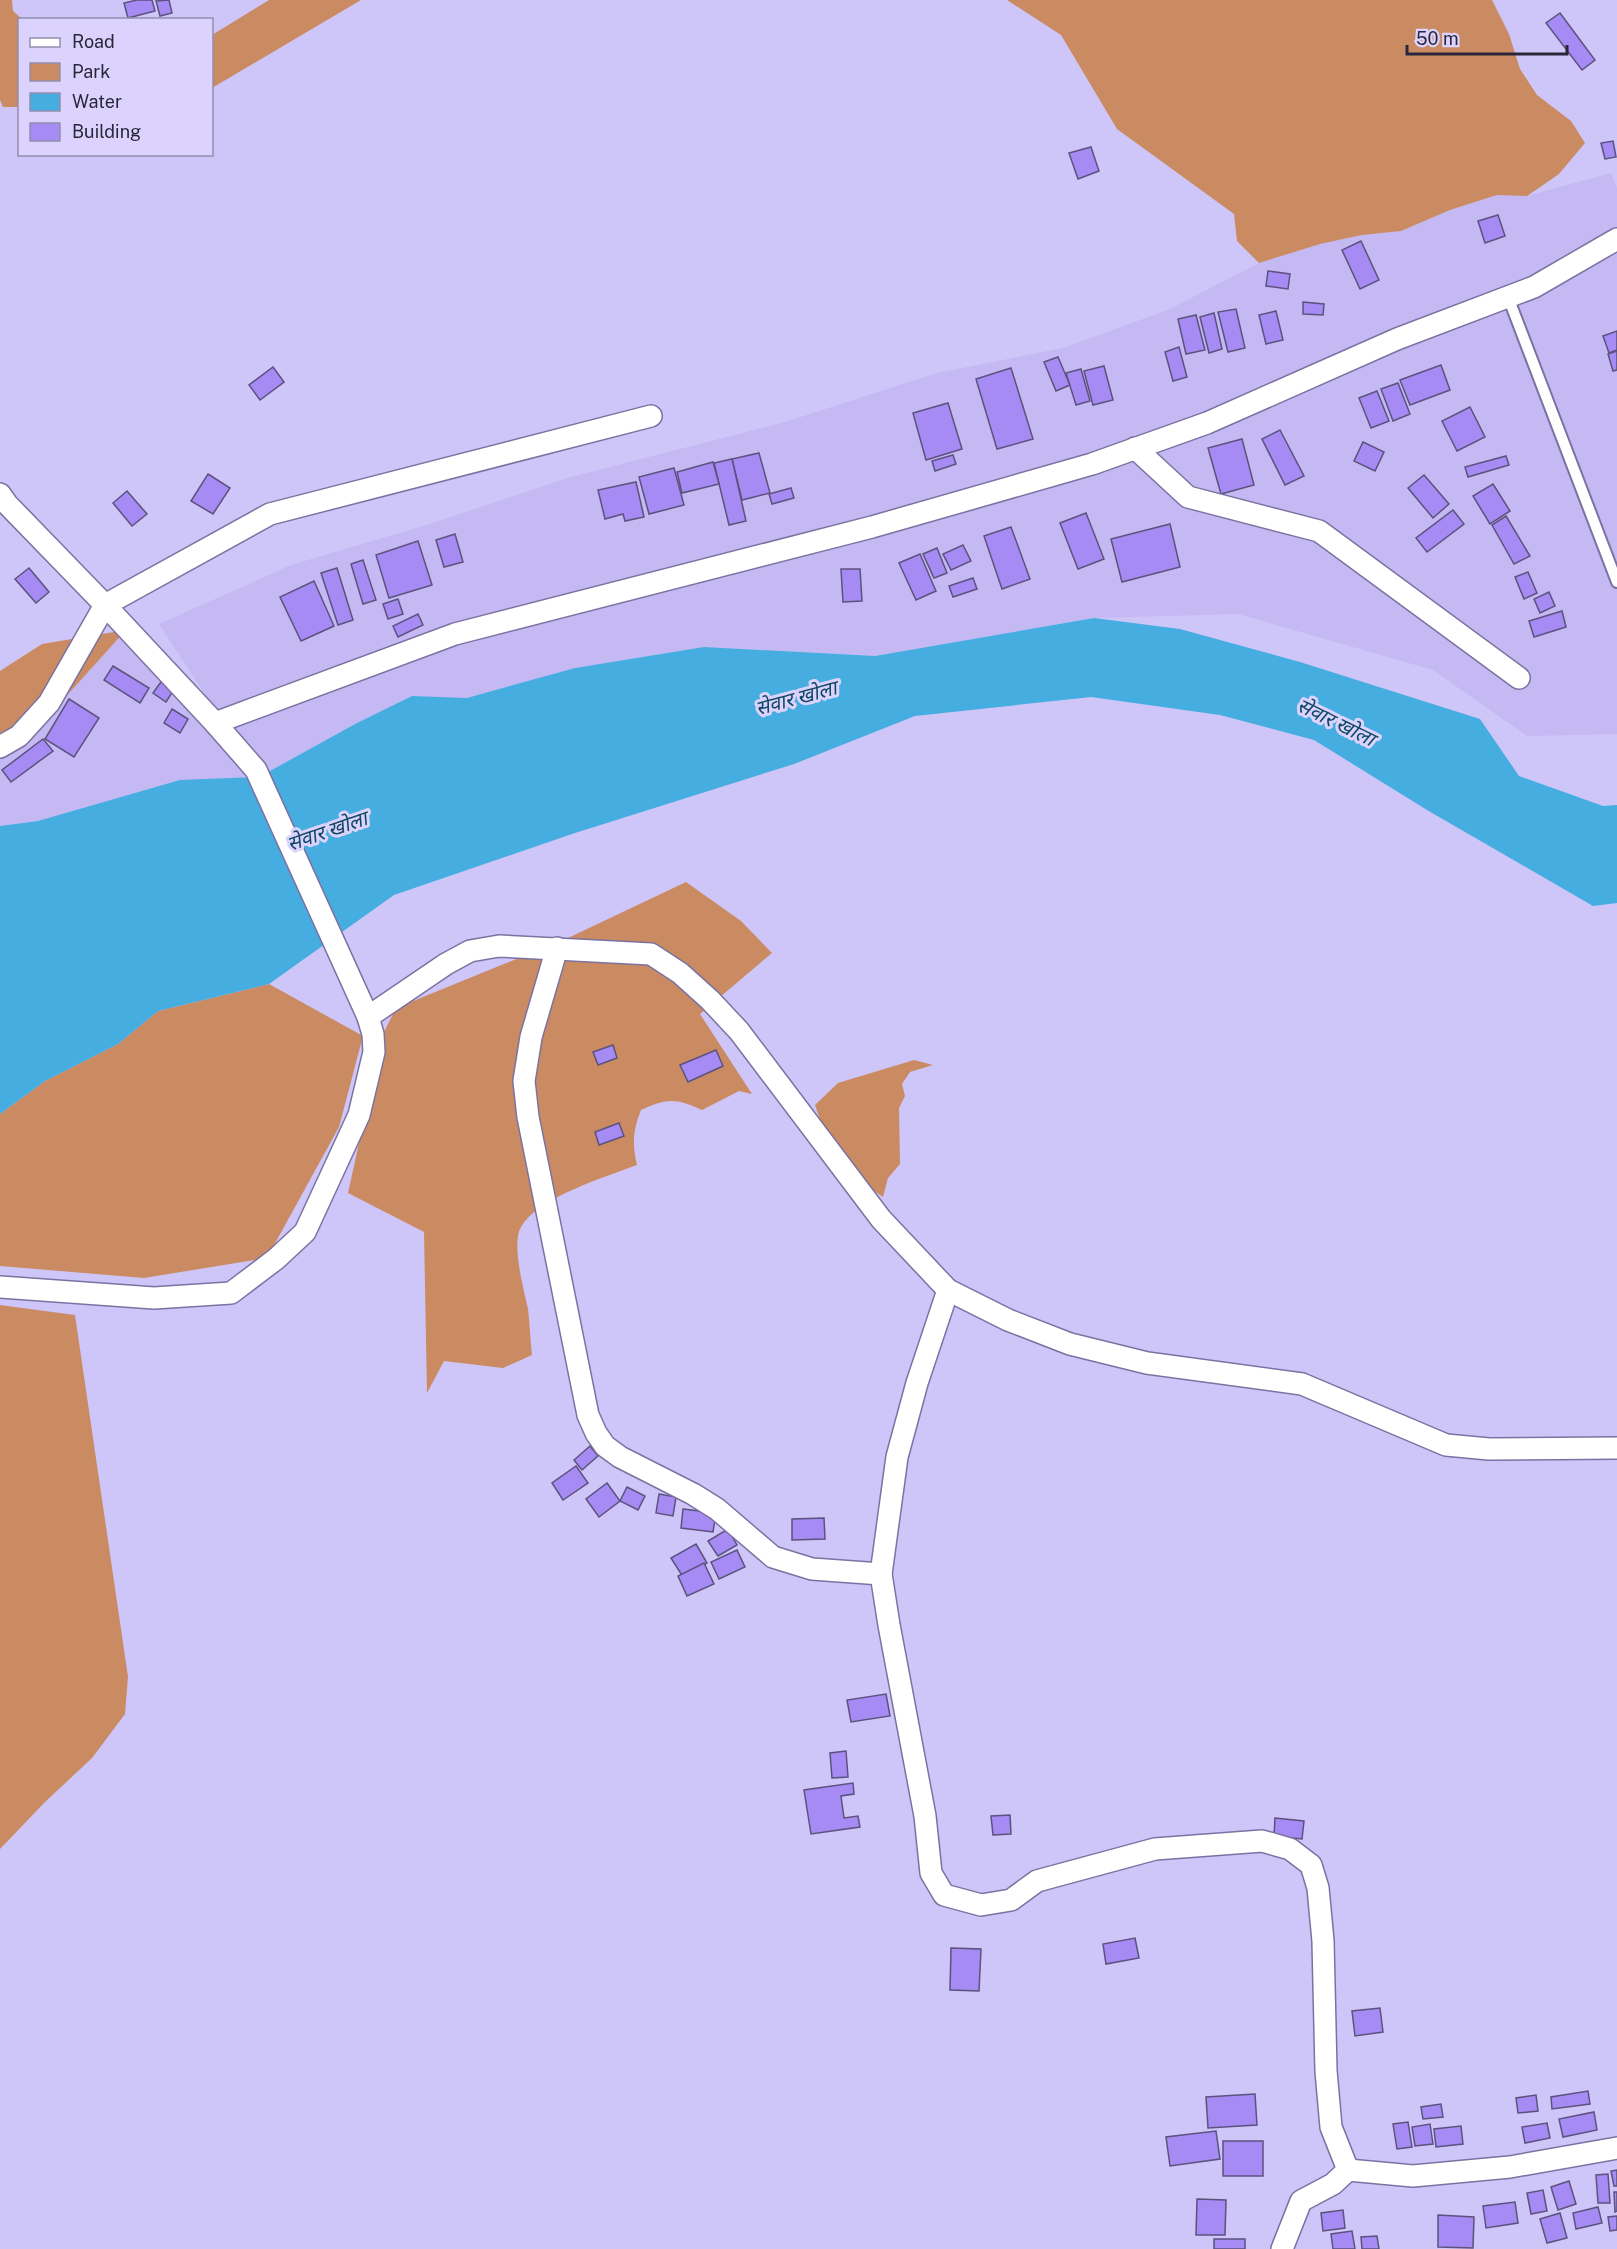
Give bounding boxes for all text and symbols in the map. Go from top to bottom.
legend [18,18,213,156]
scale bar [1407,18,1568,56]
text: 50 m [1416,28,1459,49]
text: Road [72,31,115,52]
text: Park [72,61,110,82]
text: Water [72,91,122,112]
text: Building [72,121,141,142]
water label: सेवार खोला [753,675,843,720]
water label: सेवार खोला [1293,693,1382,753]
water label: सेवार खोला [284,805,374,856]

